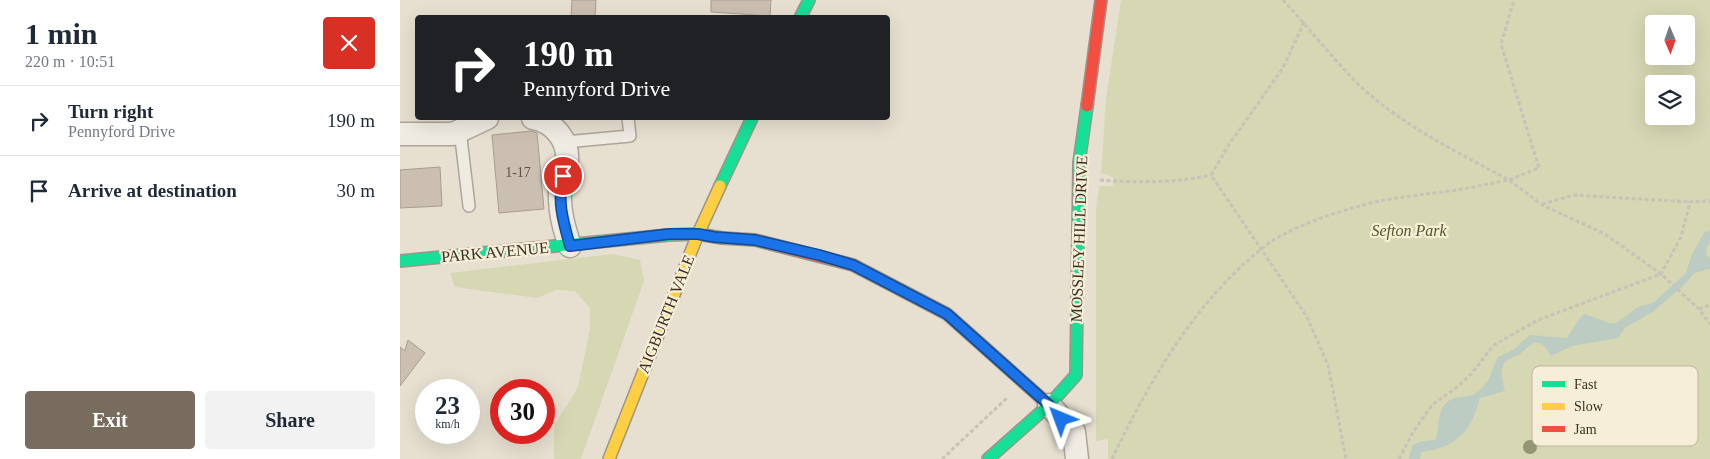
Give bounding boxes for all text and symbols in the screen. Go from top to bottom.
north arrow [1645,15,1695,65]
map controls [1645,15,1695,125]
text: 1 min [25,17,98,50]
button: close [323,17,375,69]
icon: right [440,35,505,100]
text: 190 m [523,35,613,74]
text: 220 m · 10:51 [25,53,115,70]
button: layers [1645,75,1695,125]
text: Pennyford Drive [523,76,670,101]
text: Turn right [68,101,153,122]
icon: right [25,107,53,135]
text: 190 m [327,110,375,131]
text: Pennyford Drive [68,123,175,140]
pin [542,155,584,197]
street label: MOSSLEY HILL DRIVE [1068,155,1090,323]
icon: arrive [549,162,577,190]
house number: 1-17 [505,165,531,180]
icon: arrive [25,177,53,205]
text: Arrive at destination [68,180,237,201]
text: 30 m [336,180,375,201]
park label: Sefton Park [1371,222,1447,240]
street label: PARK AVENUE [440,239,550,265]
street label: AIGBURTH VALE [635,252,697,376]
legend [1532,366,1698,446]
text: Fast [1574,377,1597,392]
speed limit sign: 30 [490,379,555,444]
button: Exit [25,391,195,449]
button: Share [205,391,375,449]
text: 23 [435,392,460,419]
position arrow [1034,392,1086,444]
text: Slow [1574,399,1604,414]
text: km/h [435,417,460,431]
text: Jam [1574,422,1597,437]

